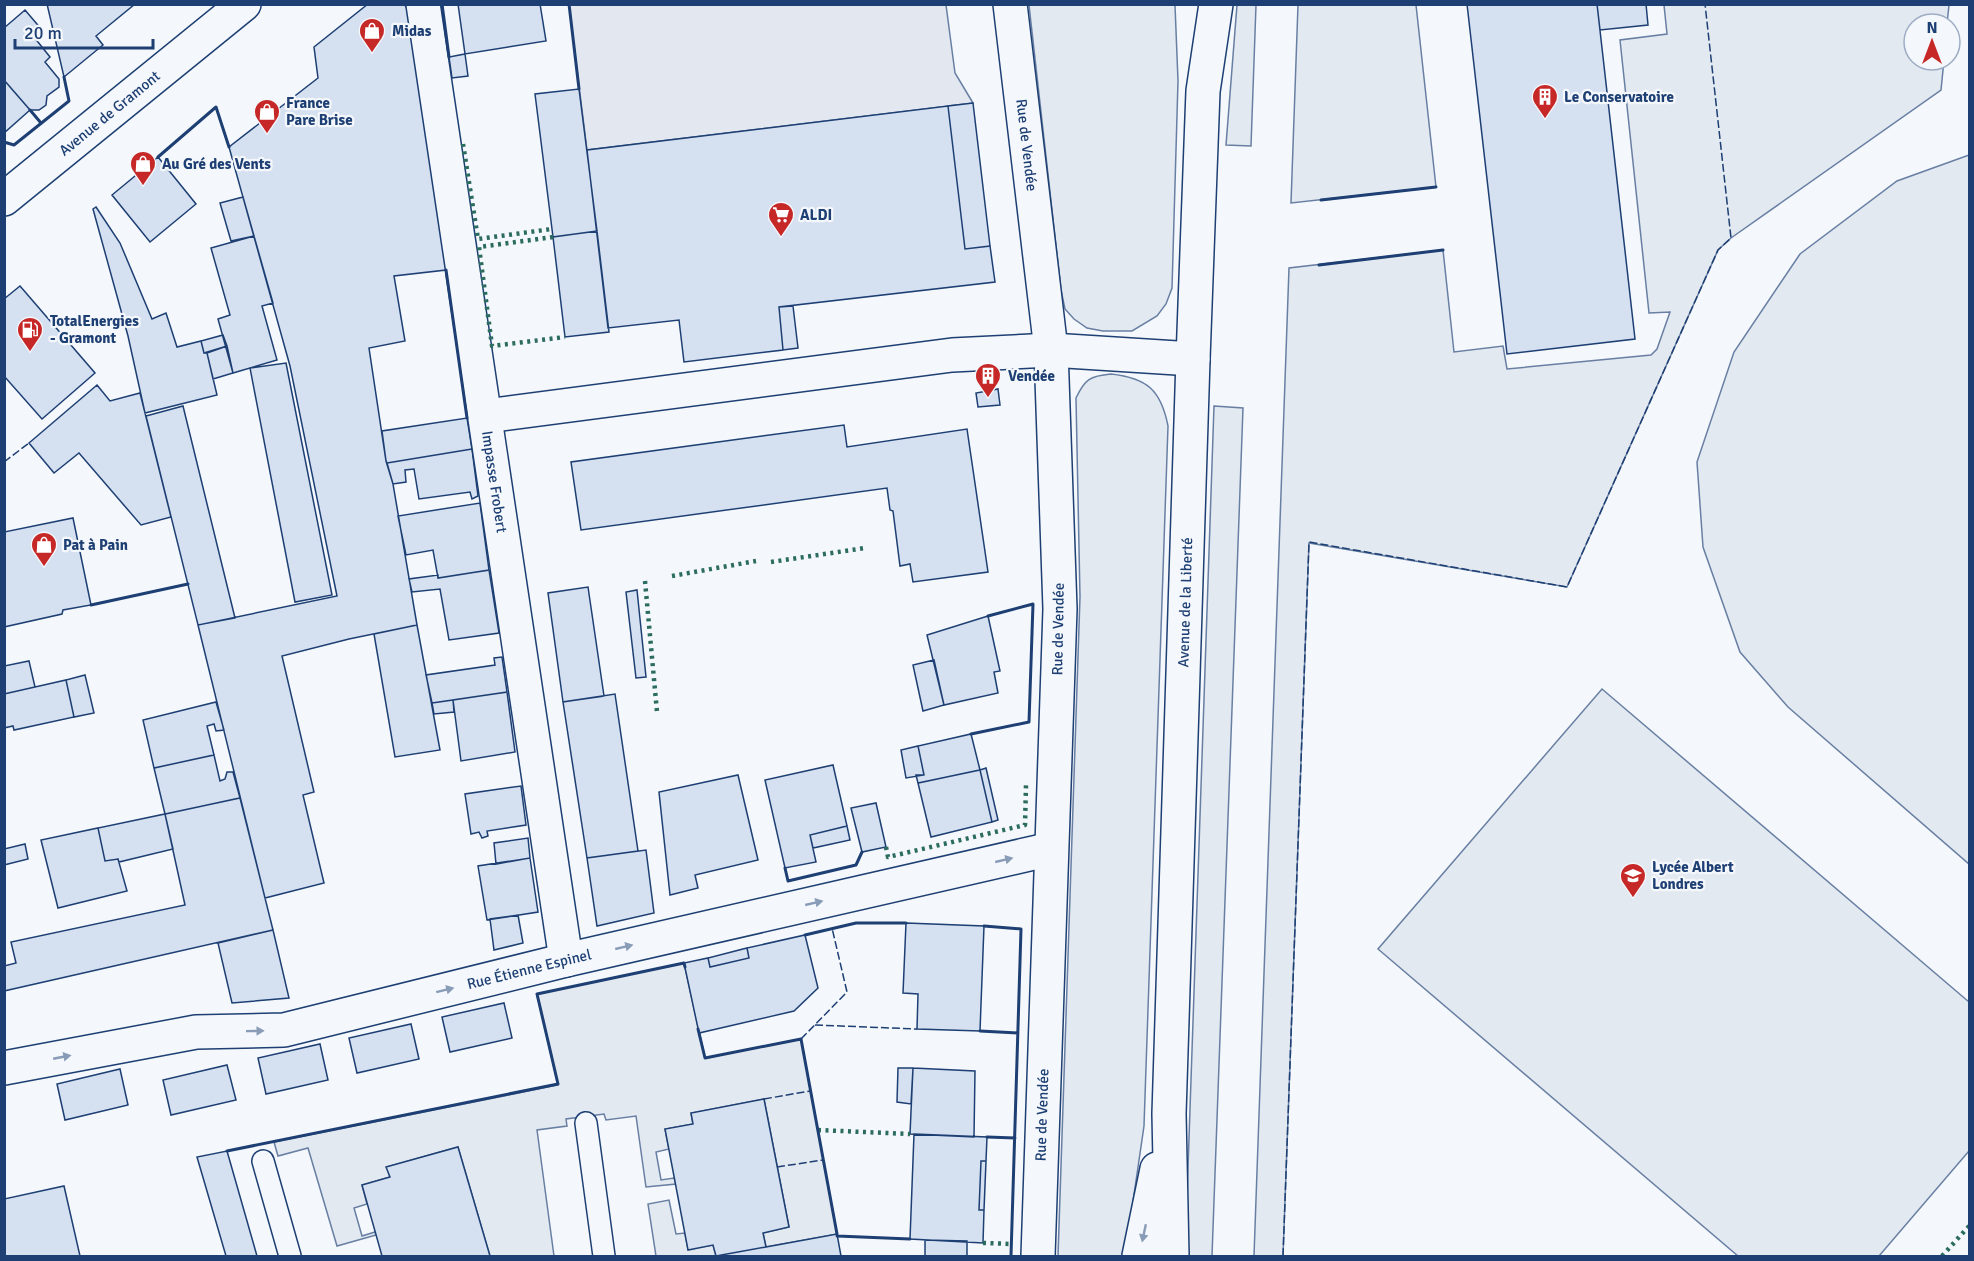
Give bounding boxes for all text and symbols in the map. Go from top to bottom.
scale bar [15,12,153,50]
north arrow [1902,12,1962,72]
shop icon: Midas [357,16,387,54]
text: N [1926,18,1938,38]
text: 20 m [24,22,62,44]
place label: Midas [392,22,432,40]
street label: Avenue de Gramont [55,67,164,160]
building icon: Le Conservatoire [1530,82,1560,120]
place label: Le Conservatoire [1564,88,1674,106]
place label: France Pare Brise [286,94,353,129]
shop icon: France Pare Brise [252,97,282,135]
street label: Rue de Vendée [1012,98,1041,192]
shop icon: Au Gré des Vents [128,149,158,187]
place label: Au Gré des Vents [162,155,271,173]
supermarket icon: ALDI [766,200,796,238]
place label: ALDI [800,206,832,224]
place label: TotalEnergies - Gramont [50,312,139,347]
fuel station icon: TotalEnergies - Gramont [15,315,45,353]
building icon: Vendée [973,361,1003,399]
place label: Vendée [1008,367,1055,385]
street label: Impasse Frobert [478,429,511,534]
shop icon: Pat à Pain [29,530,59,568]
place label: Pat à Pain [63,536,128,554]
street label: Avenue de la Liberté [1174,537,1196,668]
street label: Rue de Vendée [1048,582,1068,676]
one-way arrow [994,855,1013,864]
place label: Lycée Albert Londres [1652,858,1734,893]
school or university icon: Lycée Albert Londres [1618,861,1648,899]
one-way arrow [804,898,823,908]
one-way arrow [614,942,633,951]
street label: Rue Étienne Espinel [465,945,593,993]
one-way arrow [436,985,454,995]
one-way arrow [245,1026,264,1035]
one-way arrow [53,1052,72,1061]
street label: Rue de Vendée [1031,1068,1053,1162]
one-way arrow [1139,1224,1148,1243]

